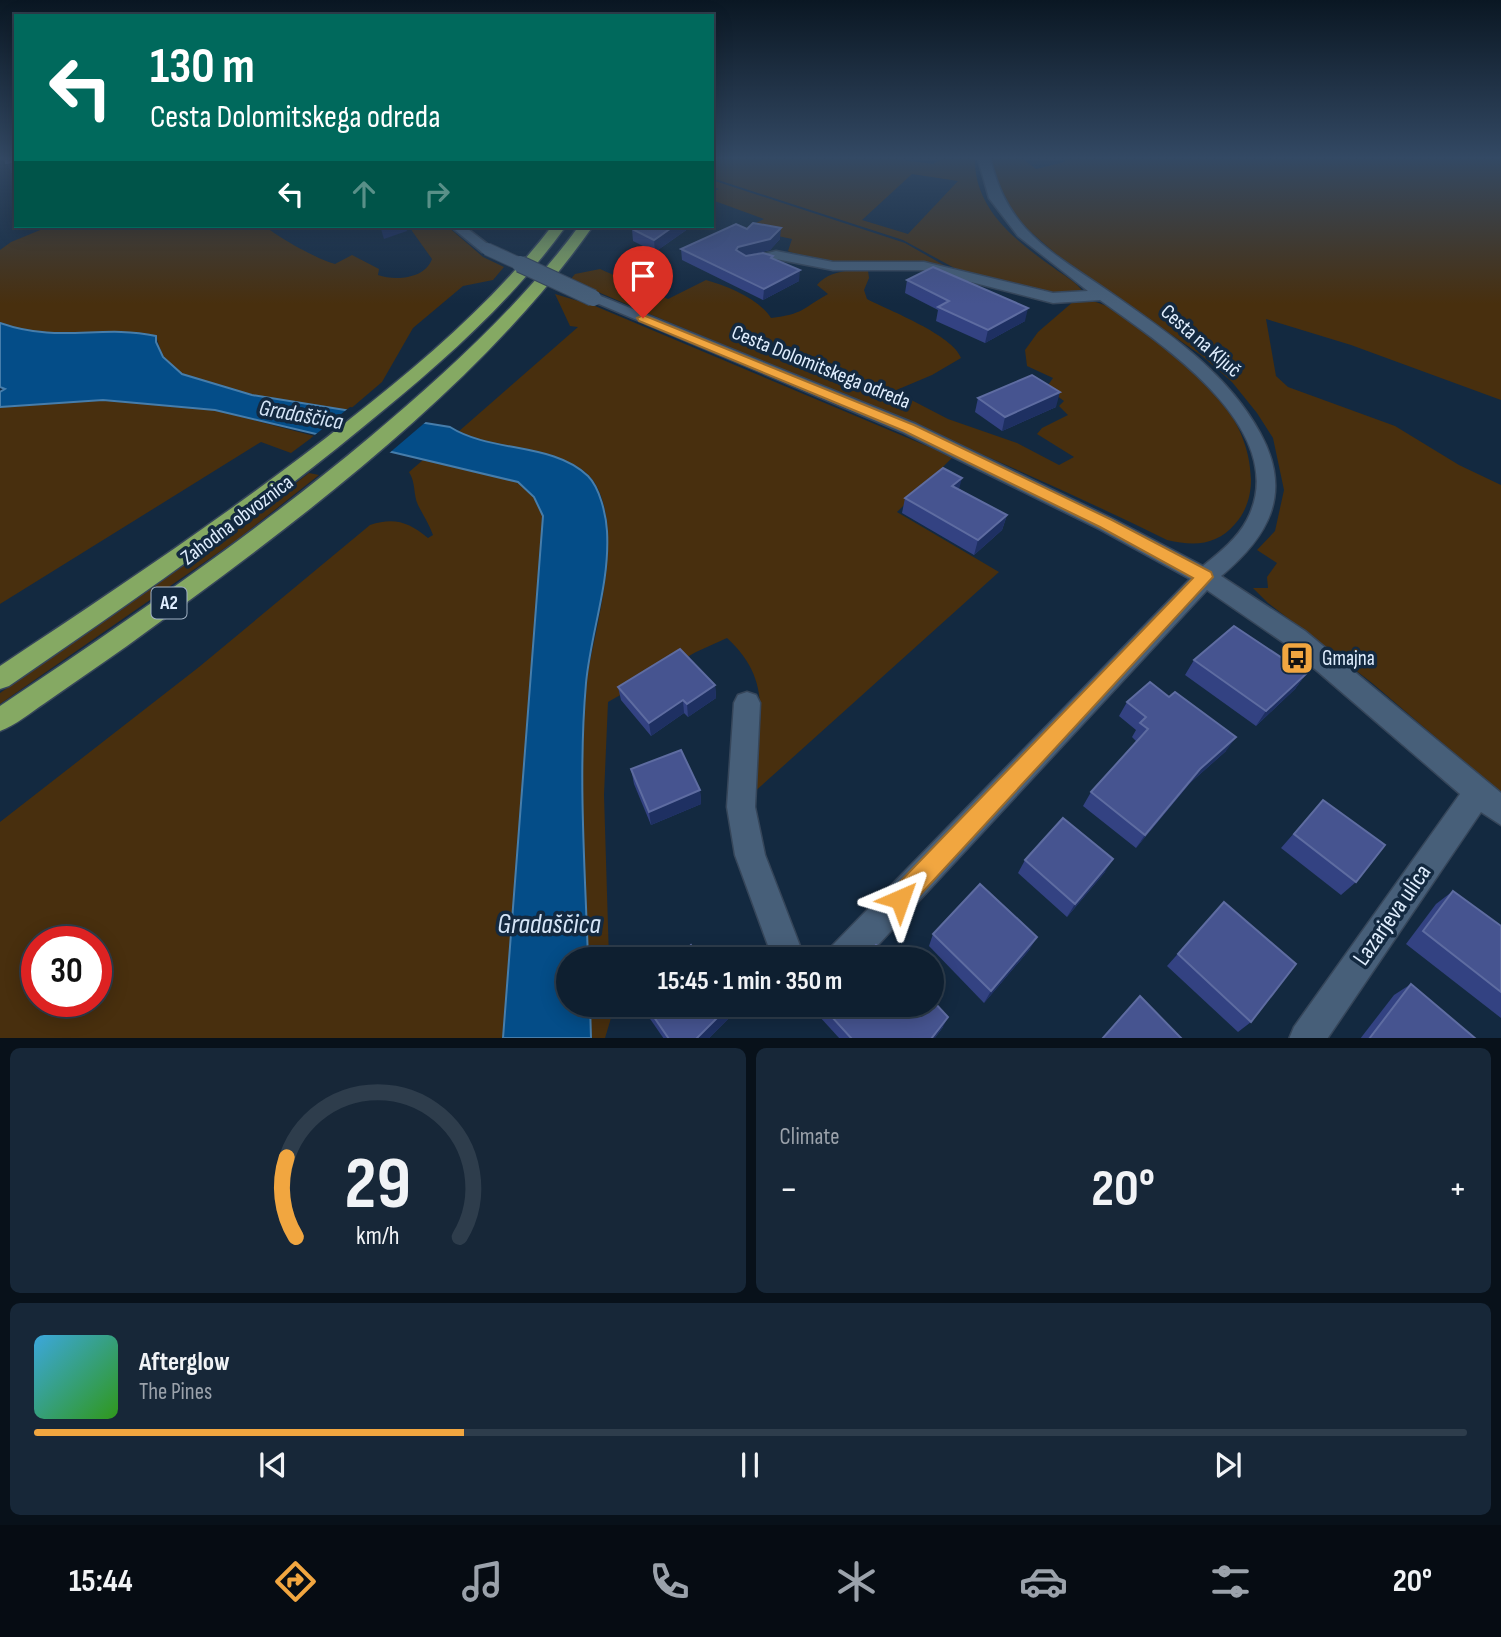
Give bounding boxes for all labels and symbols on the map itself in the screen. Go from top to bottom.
pin [613,246,673,318]
street label: Cesta na Ključ [1155,299,1247,383]
street label: Cesta Dolomitskega odreda [728,320,914,414]
water label: Gradaščica [257,394,346,436]
street label: Zahodna obvoznica [176,470,298,570]
road number: A2 [152,588,186,618]
bus stop icon: Gmajna [1278,639,1316,677]
place label: Gmajna [1322,646,1375,671]
street label: Lazarjeva ulica [1347,859,1437,971]
position arrow [863,862,937,936]
water label: Gradaščica [497,908,601,941]
speed limit sign: 30 [21,926,112,1017]

